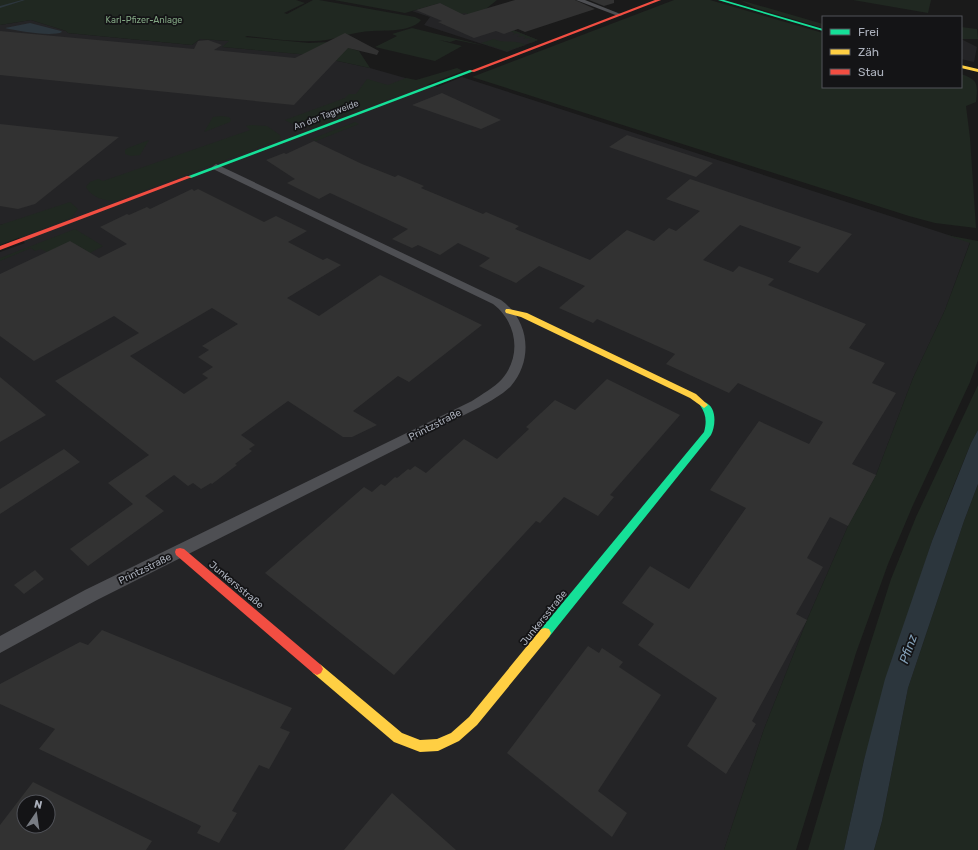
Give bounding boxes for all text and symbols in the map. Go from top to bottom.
park label: Karl-Pfizer-Anlage [106,15,182,25]
legend [822,16,962,88]
text: Frei [858,25,879,39]
text: Zäh [858,45,879,59]
text: Stau [858,65,884,79]
street label: An der Tagweide [292,98,360,132]
street label: Printzstraße [407,406,464,443]
street label: Printzstraße [117,551,174,587]
street label: Junkersstraße [206,559,266,612]
street label: Junkersstraße [518,588,570,648]
water label: Pfinz [896,632,920,666]
north arrow [16,794,56,834]
text: N [33,798,44,812]

